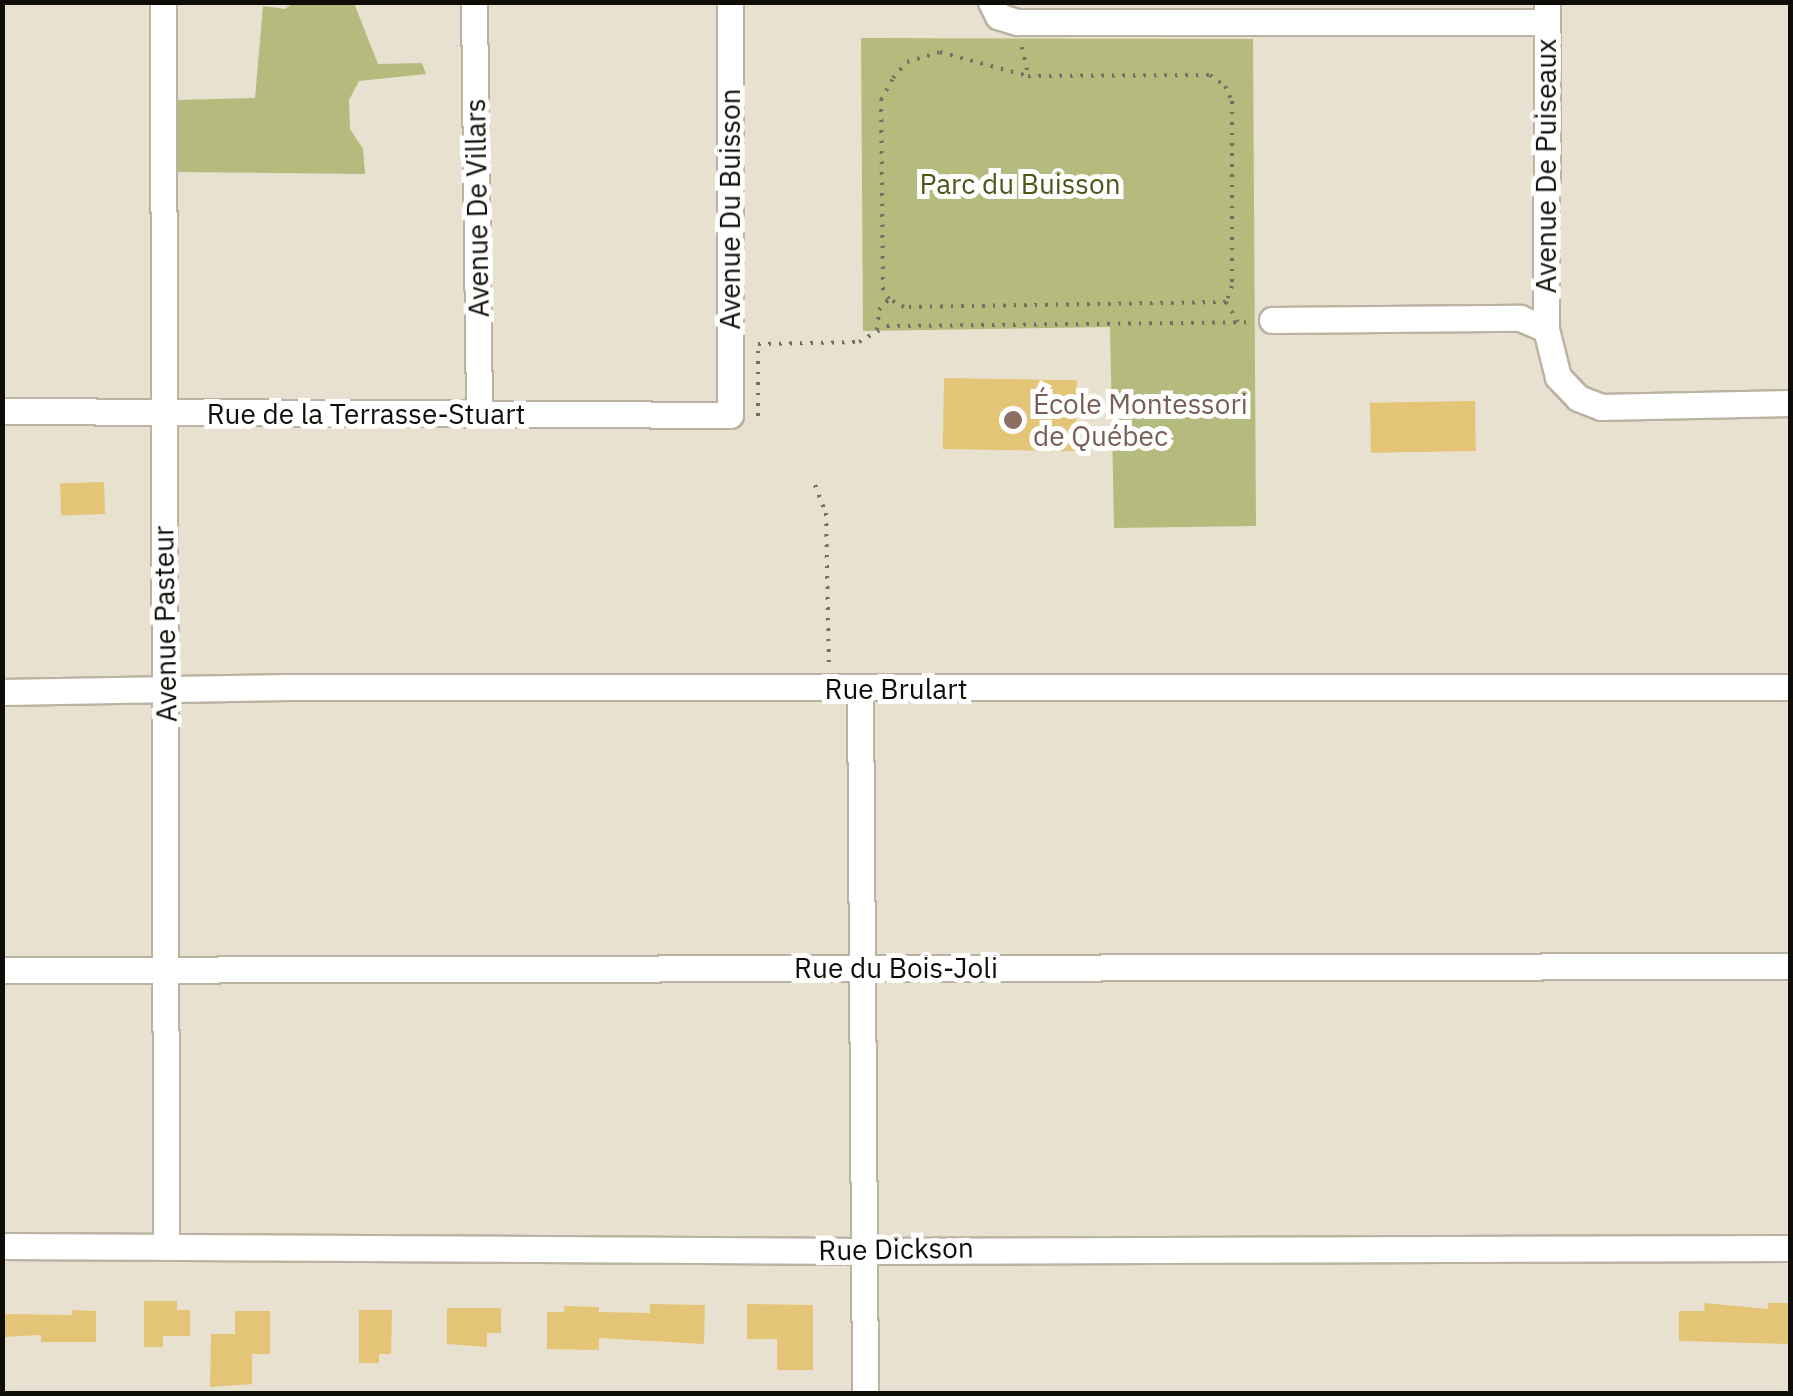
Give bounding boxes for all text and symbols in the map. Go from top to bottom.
street label: Avenue De Puiseaux [1529,39,1563,293]
street label: Avenue Du Buisson [713,88,747,330]
street label: Avenue De Villars [458,98,496,318]
park label: Parc du Buisson [919,167,1121,201]
place label: École Montessori de Québec [1033,387,1248,453]
street label: Rue de la Terrasse-Stuart [207,397,525,431]
marker: École Montessori de Québec [1002,409,1024,431]
street label: Avenue Pasteur [146,525,184,723]
street label: Rue Brulart [824,672,968,706]
street label: Rue du Bois-Joli [794,951,998,985]
street label: Rue Dickson [818,1231,974,1267]

